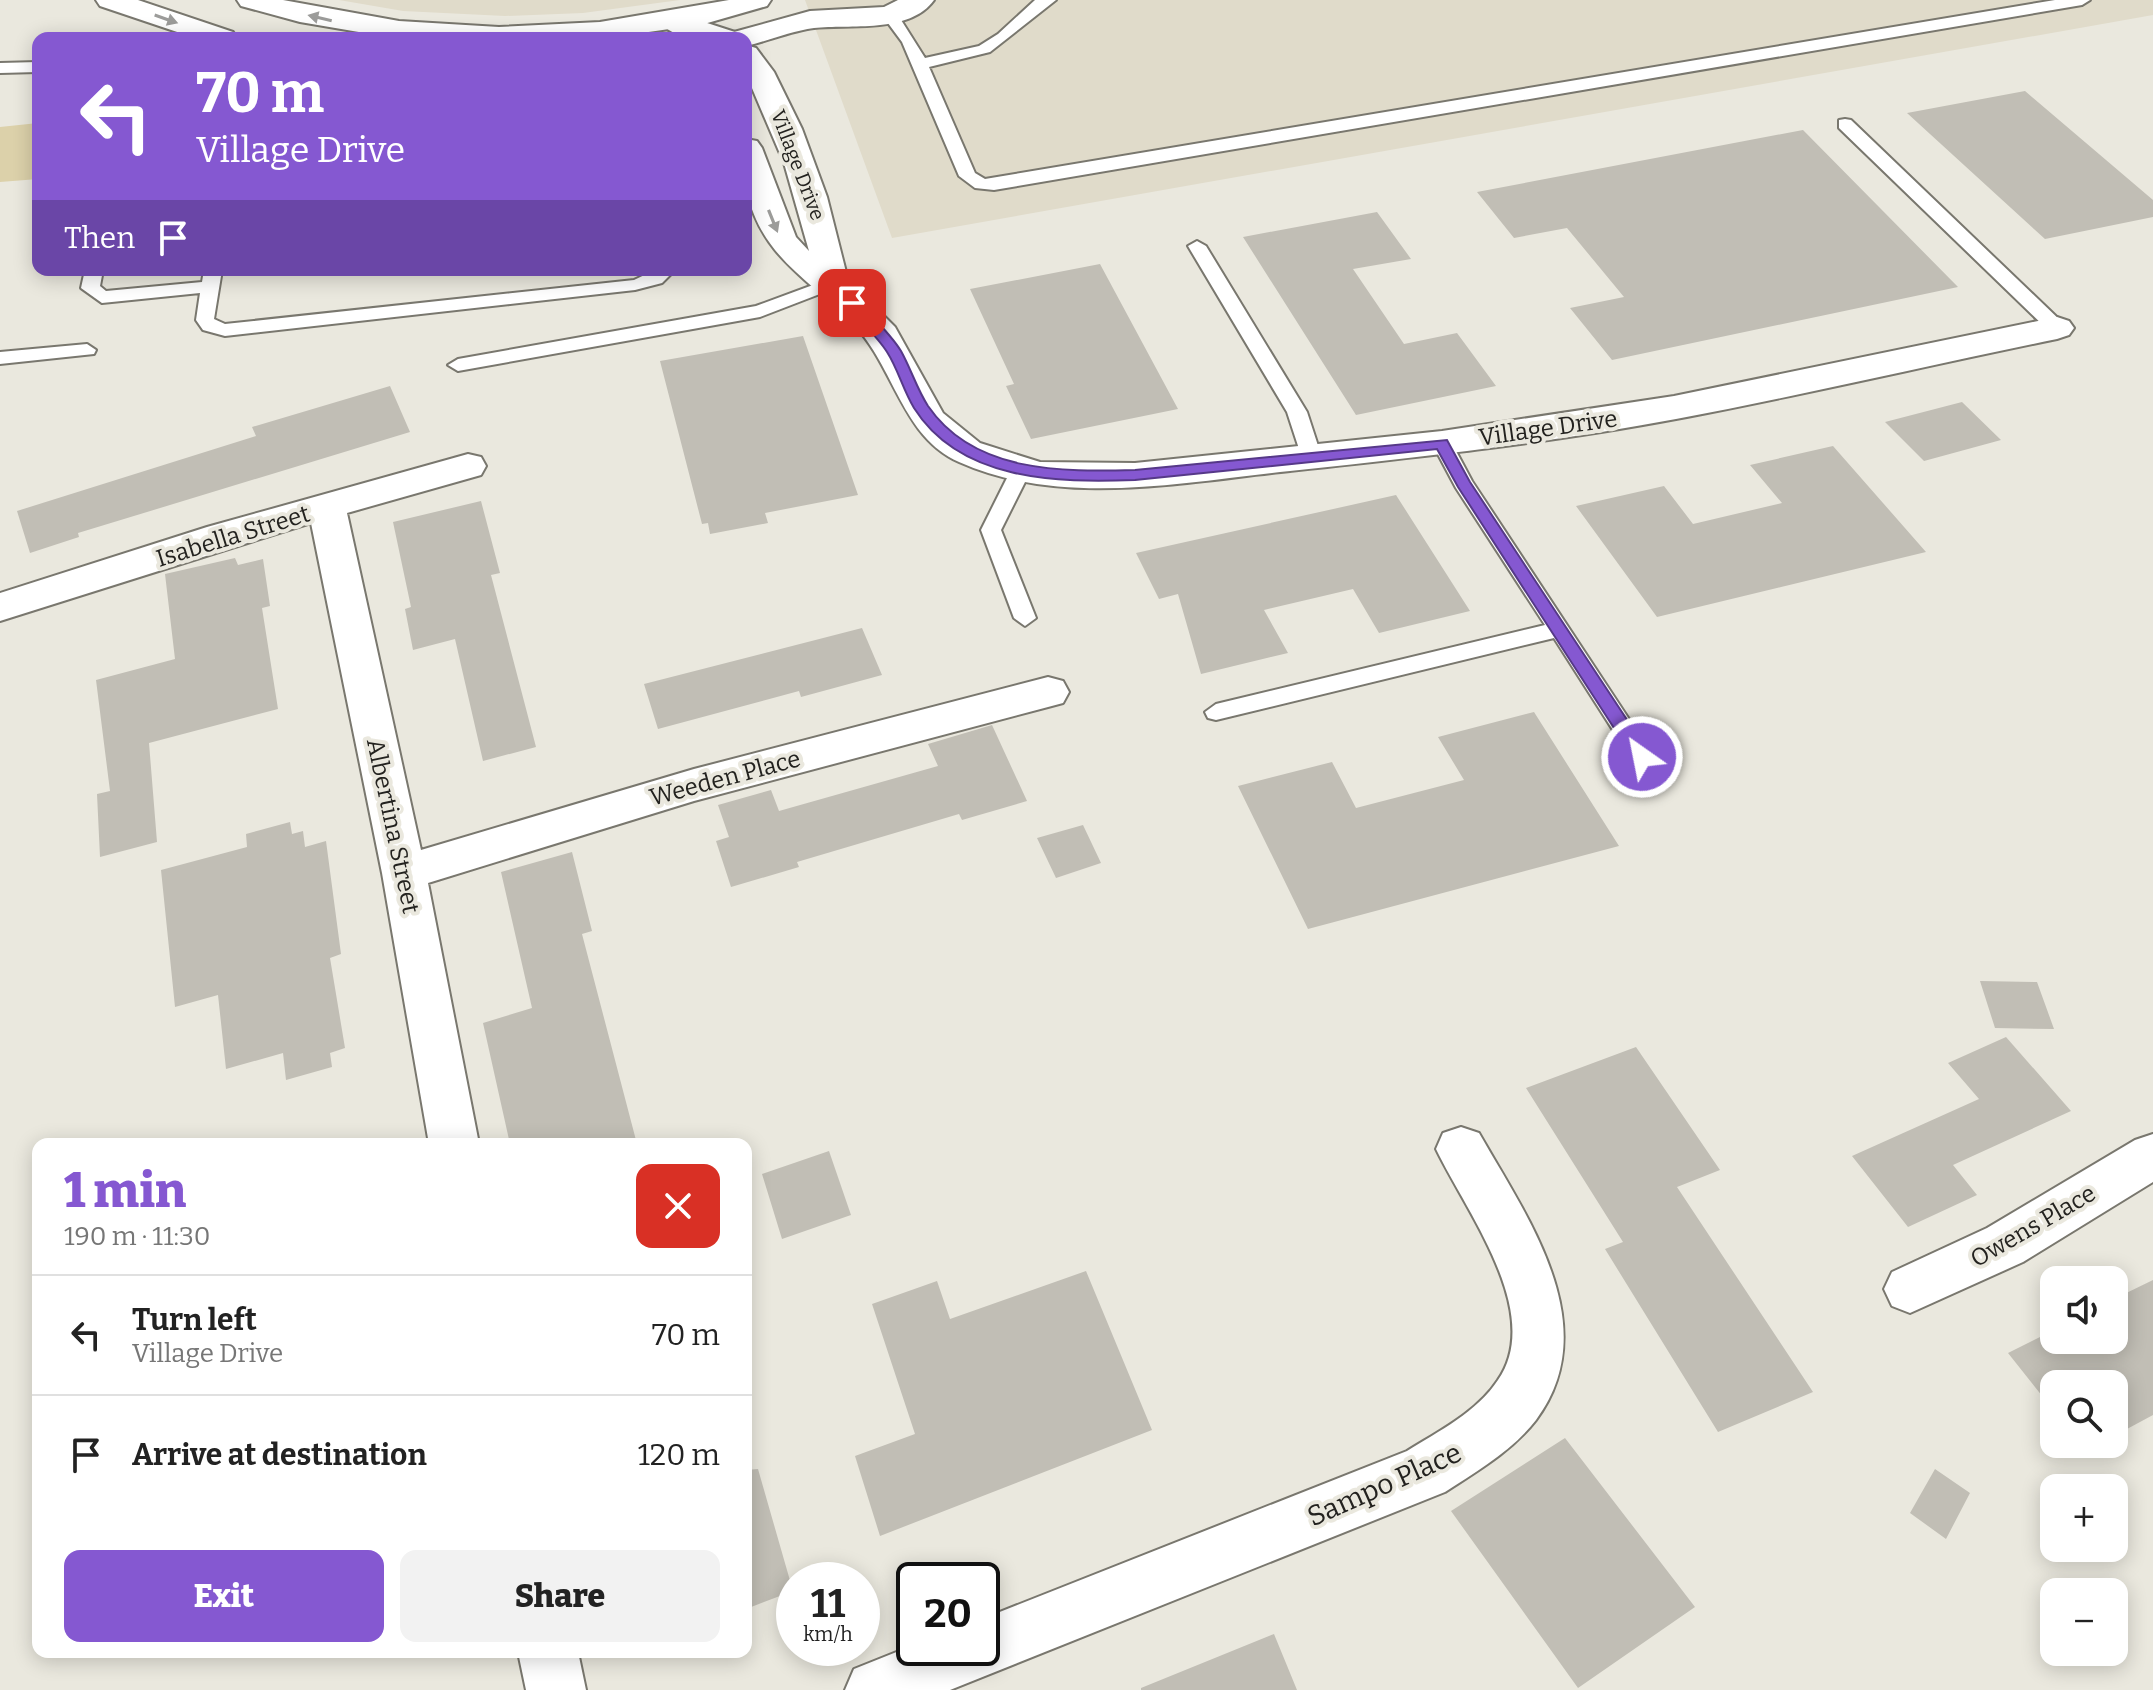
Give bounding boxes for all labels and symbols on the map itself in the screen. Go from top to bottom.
one-way arrow [307,11,332,24]
one-way arrow [155,14,179,26]
street label: Village Drive [766,106,830,224]
one-way arrow [767,209,780,233]
pin [818,269,886,337]
street label: Village Drive [1477,404,1619,452]
street label: Isabella Street [153,499,313,573]
position arrow [1600,715,1684,799]
street label: Albertina Street [361,736,425,916]
street label: Weeden Place [646,744,804,812]
street label: Owens Place [1966,1179,2100,1273]
street label: Sampo Place [1302,1436,1466,1533]
speed limit sign: 20 [896,1562,1000,1666]

